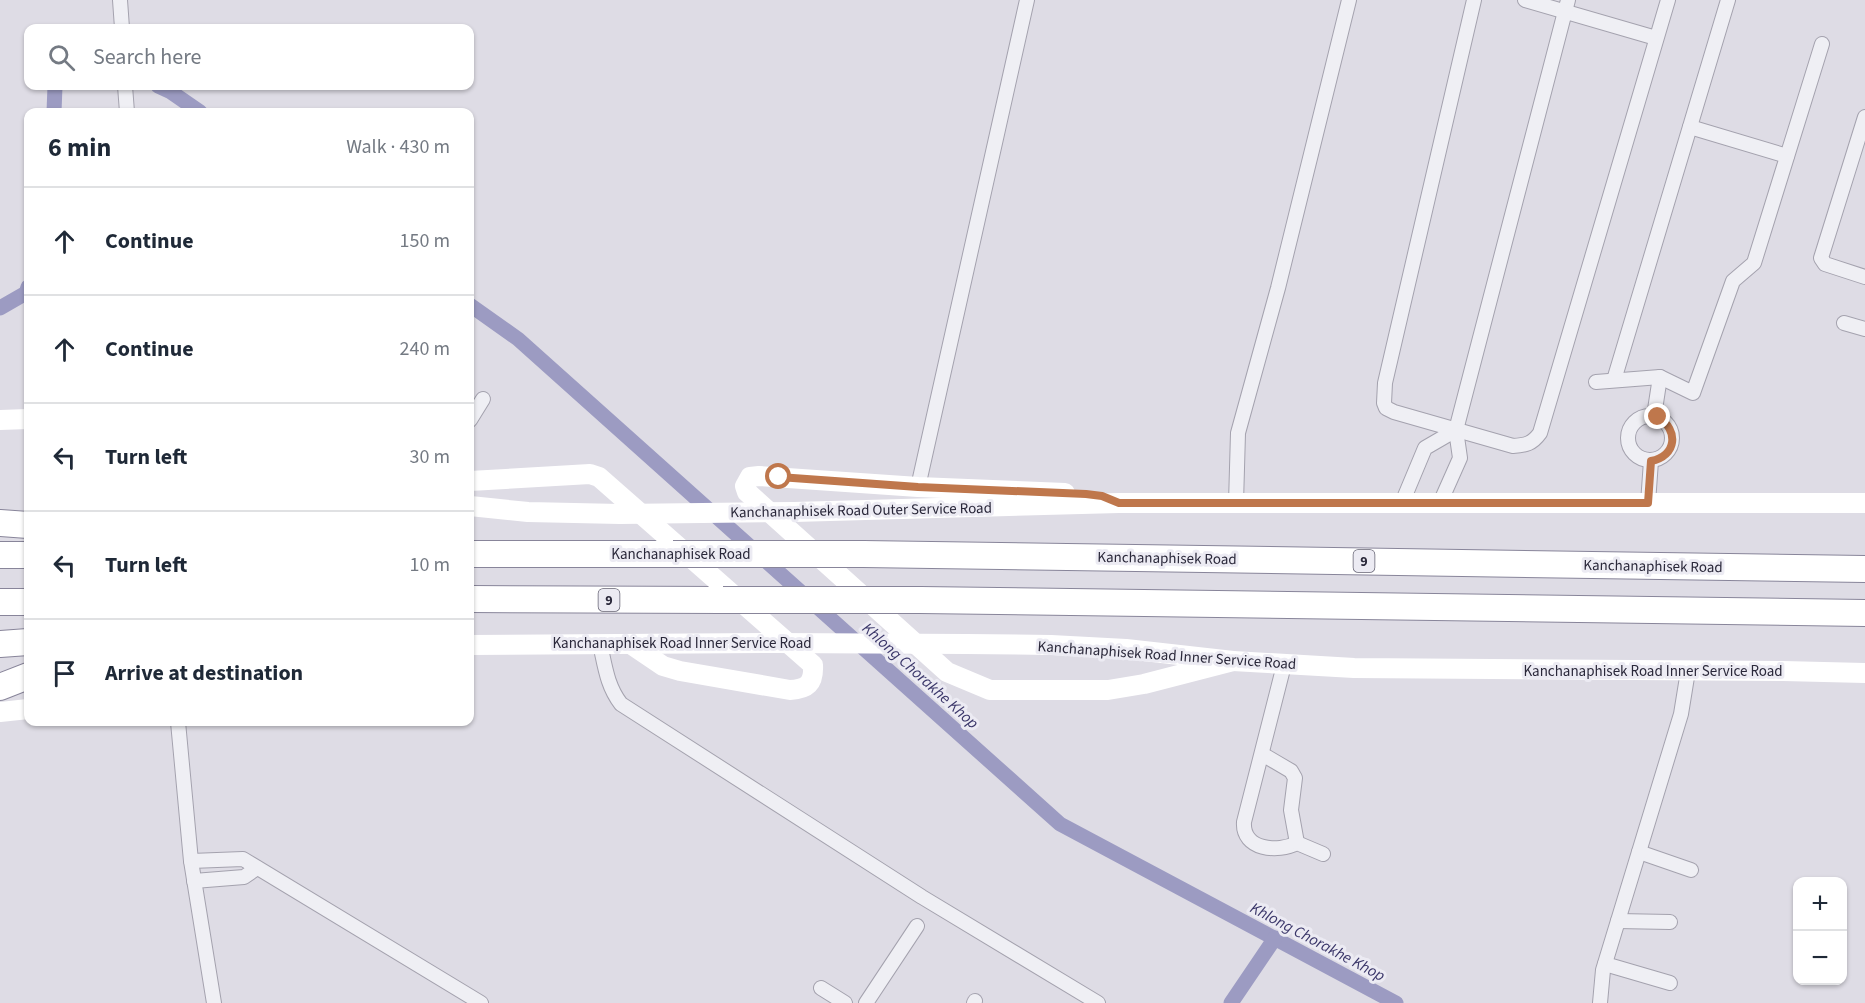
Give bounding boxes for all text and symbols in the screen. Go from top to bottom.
search box [24,24,474,90]
icon: search [45,41,78,74]
text: Search here [93,41,201,73]
text: 6 min [48,129,111,166]
text: Walk · 430 m [346,133,450,161]
icon: ahead [48,225,81,258]
text: Continue [105,225,194,257]
text: 150 m [400,227,450,255]
icon: ahead [48,333,81,366]
text: Continue [105,333,194,365]
text: 240 m [400,335,450,363]
route end [1644,403,1670,429]
icon: left [48,441,81,474]
text: Turn left [105,441,187,473]
text: 30 m [410,443,450,471]
route start [765,463,791,489]
street label: Kanchanaphisek Road Outer Service Road [730,498,992,523]
street label: Kanchanaphisek Road [611,544,751,565]
street label: Kanchanaphisek Road [1097,547,1237,570]
icon: left [48,549,81,582]
text: Turn left [105,549,187,581]
road number: 9 [1354,550,1374,572]
text: 10 m [410,551,450,579]
street label: Kanchanaphisek Road [1583,555,1723,578]
road number: 9 [598,589,620,611]
water label: Khlong Chorakhe Khop [857,617,983,734]
street label: Kanchanaphisek Road Inner Service Road [552,633,812,654]
street label: Kanchanaphisek Road Inner Service Road [1037,636,1297,675]
icon: arrive [48,657,81,690]
text: Arrive at destination [105,657,303,689]
street label: Kanchanaphisek Road Inner Service Road [1523,661,1783,682]
map controls [1793,877,1847,985]
button: + [1793,877,1847,931]
water label: Khlong Chorakhe Khop [1246,897,1389,987]
button: − [1793,931,1847,985]

